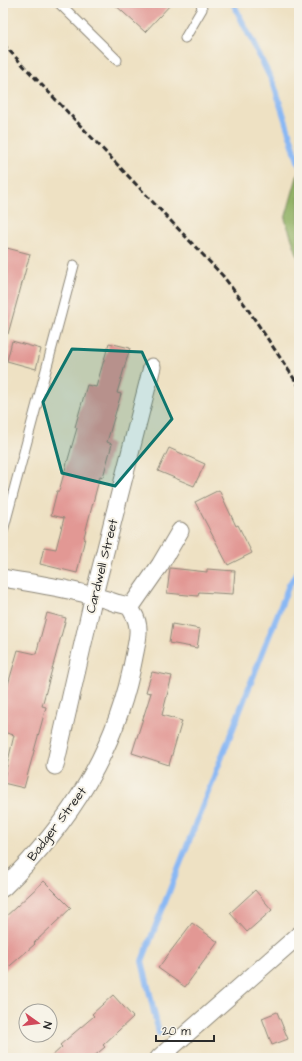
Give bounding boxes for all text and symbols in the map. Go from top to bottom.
street label: Cardwell Street [82,516,123,615]
street label: Badger Street [23,783,92,865]
north arrow [18,1003,58,1043]
scale bar [156,1017,214,1043]
text: N [39,1020,55,1031]
text: 20 m [162,1023,191,1040]

